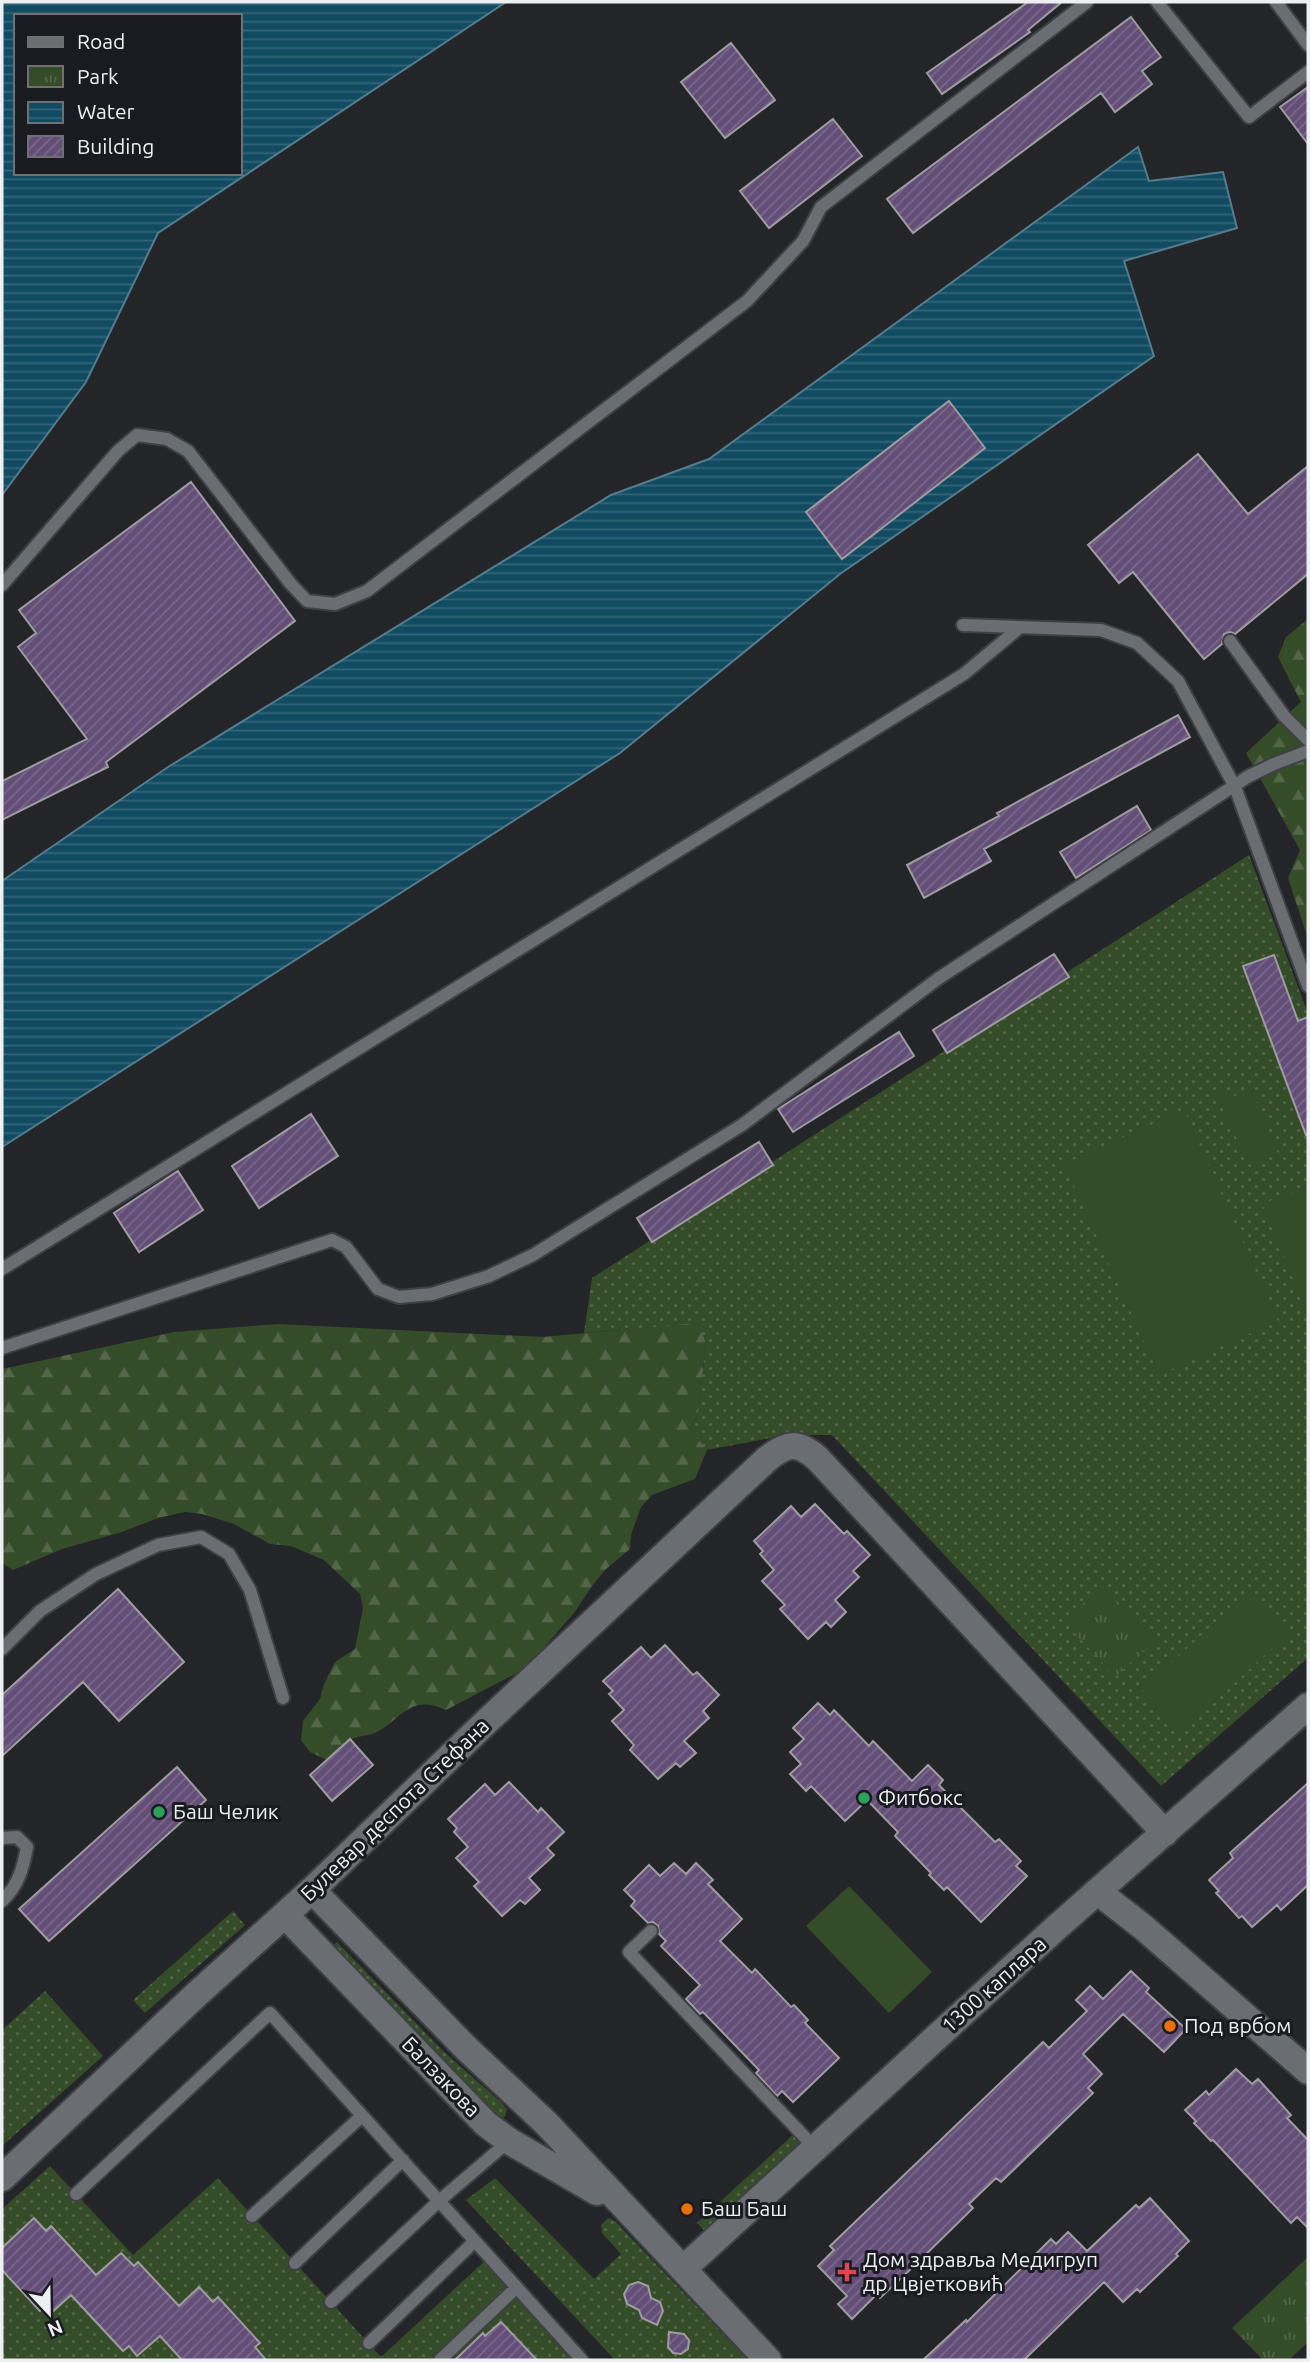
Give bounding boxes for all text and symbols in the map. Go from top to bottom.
legend [14,14,242,175]
text: Road [77,29,125,53]
text: Park [77,64,119,88]
text: Water [77,99,135,123]
text: Building [77,134,154,158]
street label: Булевар деспота Стефана [295,1713,493,1905]
place label: Фитбокс [878,1785,963,1809]
marker: Фитбокс [856,1790,872,1806]
place label: Баш Челик [173,1799,279,1823]
marker: Баш Челик [151,1804,167,1820]
street label: 1300 каплара [936,1931,1050,2037]
place label: Под врбом [1184,2013,1292,2037]
marker: Под врбом [1162,2018,1178,2034]
street label: Балзакова [398,2031,486,2121]
place label: Баш Баш [701,2196,787,2220]
marker: Баш Баш [679,2201,695,2217]
place label: Дом здравља Медигруп др Цвјетковић [863,2247,1098,2295]
marker: Дом здравља Медигруп др Цвјетковић [837,2262,857,2282]
north arrow [14,2278,84,2348]
text: N [45,2316,66,2342]

